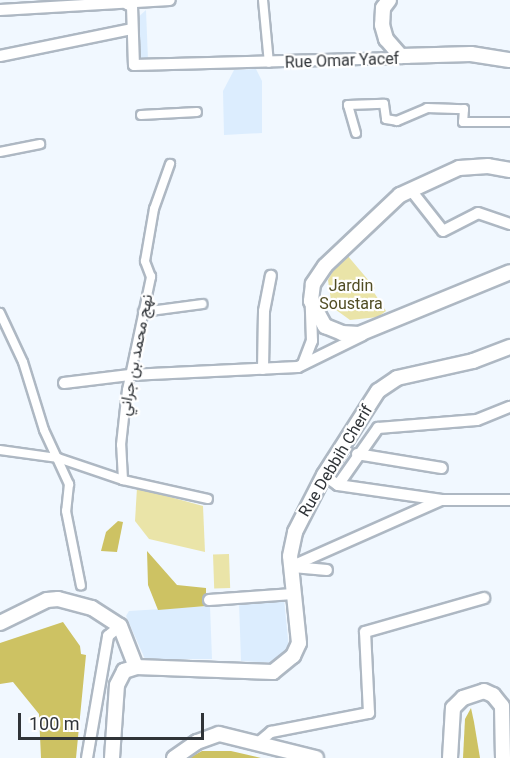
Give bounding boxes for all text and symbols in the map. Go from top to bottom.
street label: Rue Omar Yacef [284,49,400,73]
park label: Jardin Soustara [319,276,383,314]
street label: نهج محمد بن جراني [115,293,157,417]
street label: Rue Debbih Cherif [295,401,377,521]
scale bar [21,701,207,739]
text: 100 m [29,713,80,734]

